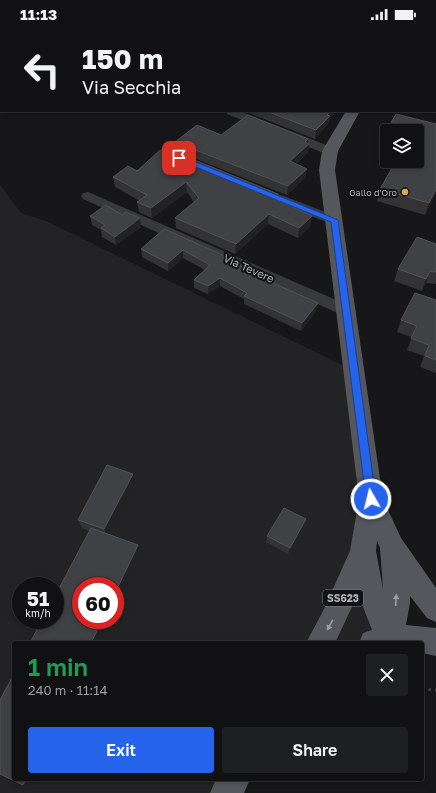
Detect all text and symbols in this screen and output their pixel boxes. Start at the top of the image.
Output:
text: 11:13 [20,5,57,23]
text: 150 m [82,42,163,75]
icon: left [16,44,68,96]
text: Via Secchia [82,76,181,98]
map controls [380,124,424,168]
button: layers [380,124,424,168]
pin [162,141,196,175]
icon: arrive [168,147,190,169]
place label: Gallo d'Oro [349,187,397,198]
marker: Gallo d'Oro [400,187,410,197]
street label: Via Tevere [222,251,276,285]
position arrow [350,478,392,520]
speed limit sign: 60 [72,577,124,629]
text: 51 [27,586,49,610]
road number: SS623 [323,590,363,606]
one-way arrow [393,594,400,607]
text: km/h [25,607,51,619]
one-way arrow [327,619,334,631]
text: 1 min [28,652,88,681]
button: close [366,654,408,696]
text: 240 m · 11:14 [28,682,107,698]
button: Exit [28,727,214,773]
button: Share [222,727,408,773]

